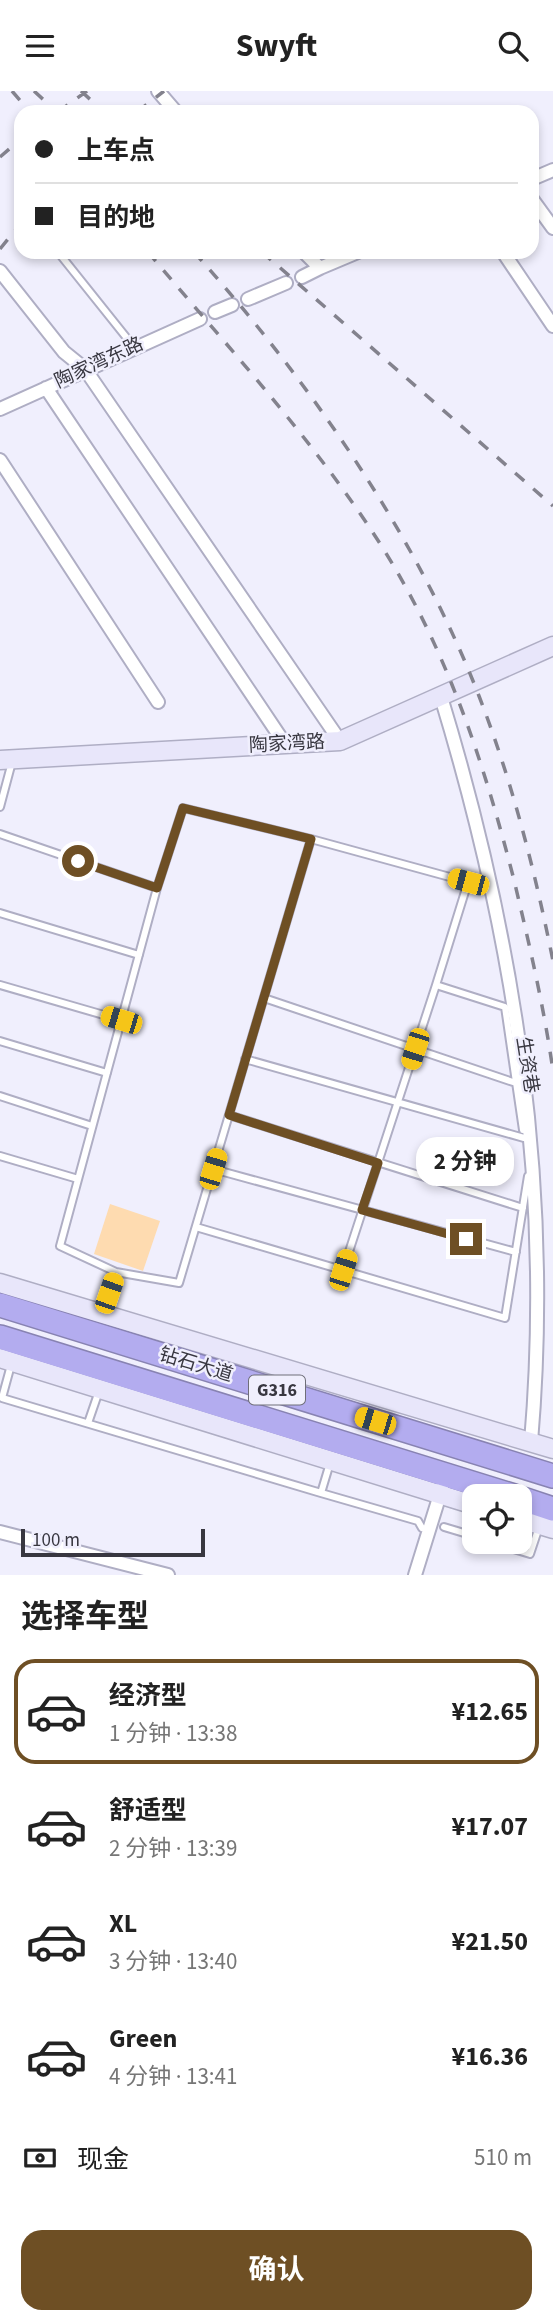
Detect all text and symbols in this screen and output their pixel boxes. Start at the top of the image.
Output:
text: Swyft [236,23,317,69]
icon: menu [21,27,59,65]
icon: search [494,27,532,65]
text: 上车点 [77,132,155,169]
text: 目的地 [77,199,155,236]
street label: 陶家湾东路 [50,331,148,395]
street label: 陶家湾路 [248,729,326,759]
route start [62,845,94,877]
car [445,866,492,898]
car [98,1004,145,1036]
car [399,1026,432,1072]
street label: 生资巷 [509,1035,545,1095]
callout: 2 分钟 [417,1137,515,1187]
text: 2 分钟 [434,1145,496,1178]
car [197,1146,230,1192]
route end [450,1223,482,1255]
car [327,1247,360,1293]
car [93,1270,126,1316]
street label: 钻石大道 [156,1341,236,1389]
road number: G316 [249,1375,305,1405]
car [352,1405,399,1437]
map controls [462,1484,532,1554]
button: locate [462,1484,532,1554]
scale bar [21,1526,205,1558]
text: 100 m [32,1527,80,1554]
text: 选择车型 [21,1594,149,1640]
text: 经济型 [109,1677,187,1714]
icon: car [25,1680,88,1743]
text: ¥12.65 [452,1693,528,1730]
text: 1 分钟 · 13:38 [109,1717,237,1750]
text: 舒适型 [109,1792,187,1829]
icon: car [25,1795,88,1858]
text: ¥17.07 [452,1808,528,1845]
text: 2 分钟 · 13:39 [109,1832,237,1865]
text: XL [109,1905,137,1942]
icon: car [25,1910,88,1973]
text: ¥21.50 [452,1923,528,1960]
text: 3 分钟 · 13:40 [109,1945,237,1978]
text: Green [109,2020,177,2057]
icon: car [25,2025,88,2088]
text: ¥16.36 [452,2038,528,2075]
text: 4 分钟 · 13:41 [109,2060,237,2093]
icon: cash [21,2139,59,2177]
text: 现金 [77,2141,129,2178]
text: 510 m [474,2141,532,2174]
button: 确认 [21,2230,532,2310]

